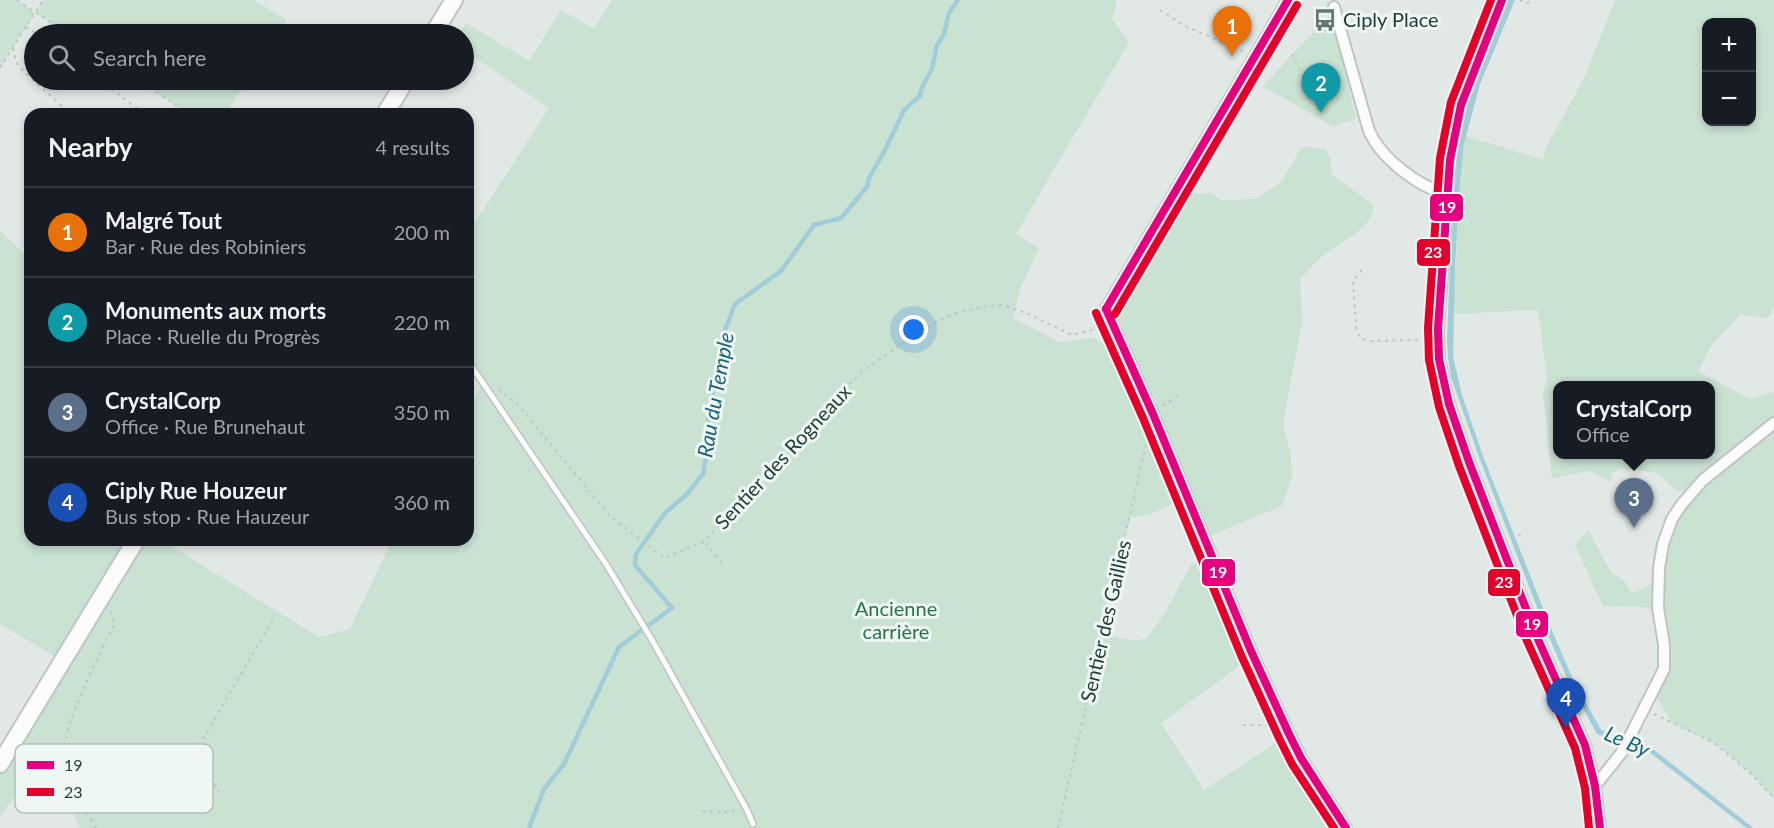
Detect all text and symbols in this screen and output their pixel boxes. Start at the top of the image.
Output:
pin: 1 [1212,7,1252,56]
bus stop icon: Ciply Place [1312,7,1338,33]
place label: Ciply Place [1343,7,1439,31]
map controls [1702,18,1756,126]
button: + [1702,18,1756,72]
search box [24,24,474,90]
icon: search [45,41,78,74]
text: Search here [93,44,206,71]
pin: 2 [1302,63,1340,113]
button: − [1702,72,1756,126]
text: Nearby [48,131,133,163]
text: 4 results [375,135,450,159]
line badge: 19 [1429,193,1464,222]
text: 19 [1438,197,1456,216]
text: Malgré Tout [105,207,222,234]
text: 1 [62,220,73,244]
text: 200 m [394,220,450,244]
text: Bar · Rue des Robiniers [105,234,306,258]
line badge: 23 [1416,238,1451,267]
text: 23 [1424,242,1442,261]
text: Monuments aux morts [105,297,326,324]
text: 2 [62,310,73,334]
text: 220 m [394,310,450,334]
your location [899,315,928,344]
text: Place · Ruelle du Progrès [105,324,320,348]
water label: Rau du Temple [691,330,738,459]
street label: Sentier des Rogneaux [709,379,856,534]
popup [1553,381,1715,459]
text: CrystalCorp [105,387,221,414]
text: CrystalCorp [1576,395,1692,422]
text: 3 [62,400,73,424]
text: 350 m [394,400,450,424]
text: Office · Rue Brunehaut [105,414,305,438]
text: Office [1576,422,1630,446]
text: Ciply Rue Houzeur [105,477,287,504]
pin: 3 [1614,478,1654,528]
text: 4 [62,490,73,514]
text: 360 m [394,490,450,514]
text: Bus stop · Rue Hauzeur [105,504,309,528]
street label: Sentier des Gaillies [1075,537,1135,704]
line badge: 19 [1201,558,1236,587]
text: 19 [1209,562,1227,581]
line badge: 23 [1487,568,1521,597]
text: 23 [1495,572,1513,591]
park label: Ancienne carrière [855,596,937,643]
line badge: 19 [1515,610,1549,638]
text: 19 [1523,614,1541,633]
pin: 4 [1546,678,1586,728]
water label: Le By [1601,720,1655,762]
legend [15,744,213,813]
text: 19 [64,755,83,774]
text: 23 [64,782,83,801]

